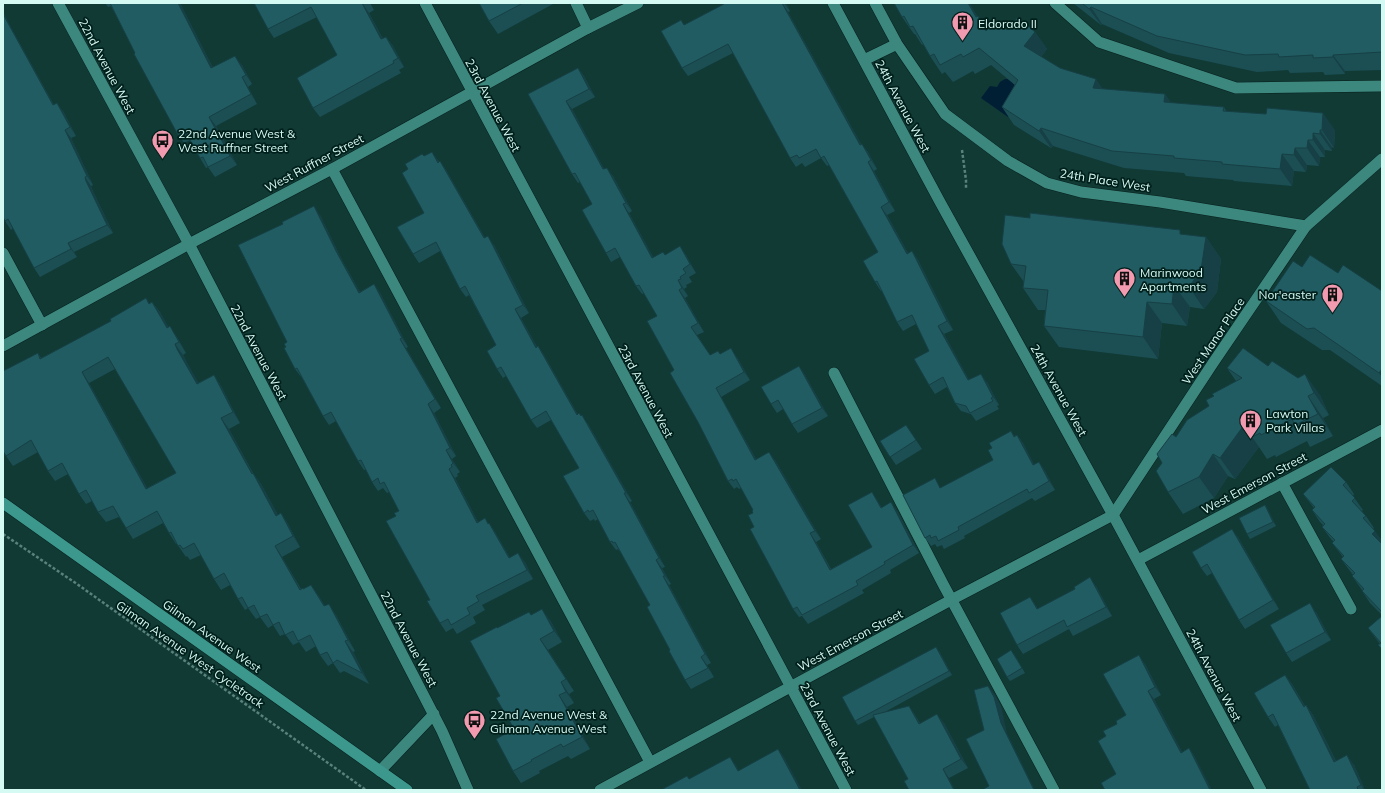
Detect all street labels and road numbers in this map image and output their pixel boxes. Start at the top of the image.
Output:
street label: 22nd Avenue West [76,16,138,116]
street label: 23rd Avenue West [462,56,524,154]
street label: 24th Avenue West [872,57,934,155]
street label: West Ruffner Street [262,131,366,195]
street label: 24th Place West [1059,165,1151,195]
street label: West Manor Place [1178,295,1248,387]
street label: 22nd Avenue West [228,302,290,402]
street label: 24th Avenue West [1027,341,1091,439]
street label: 23rd Avenue West [615,342,677,440]
street label: West Emerson Street [1199,449,1309,517]
street label: 22nd Avenue West [378,589,440,689]
street label: Gilman Avenue West [160,596,264,676]
street label: Gilman Avenue West Cycletrack [113,597,267,711]
street label: West Emerson Street [795,606,905,674]
street label: 24th Avenue West [1183,626,1245,724]
street label: 23rd Avenue West [797,680,859,778]

